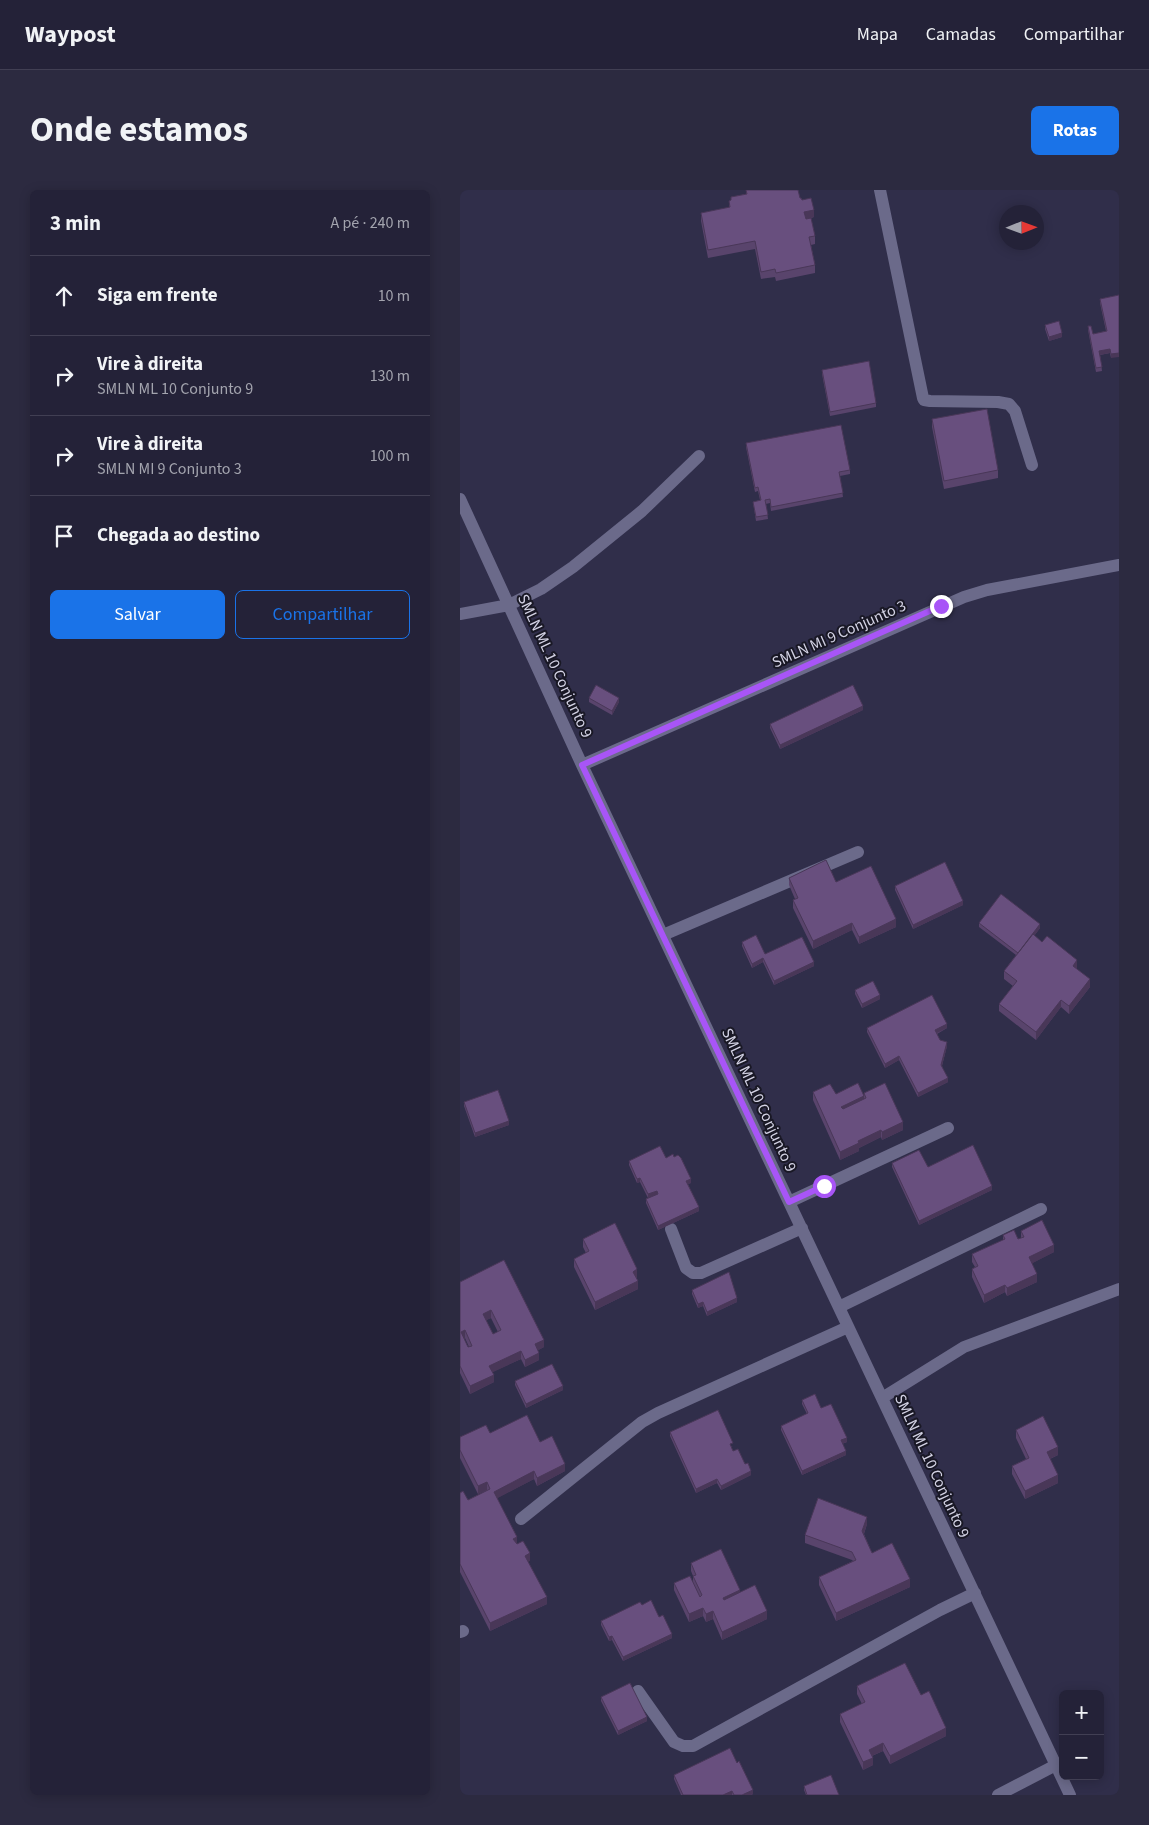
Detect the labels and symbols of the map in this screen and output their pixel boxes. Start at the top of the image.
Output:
north arrow [999,205,1044,250]
street label: SMLN ML 10 Conjunto 9 [512,591,598,741]
street label: SMLN MI 9 Conjunto 3 [768,595,910,673]
route end [930,595,953,618]
street label: SMLN ML 10 Conjunto 9 [716,1025,802,1175]
route start [813,1175,836,1198]
street label: SMLN ML 10 Conjunto 9 [889,1391,975,1541]

